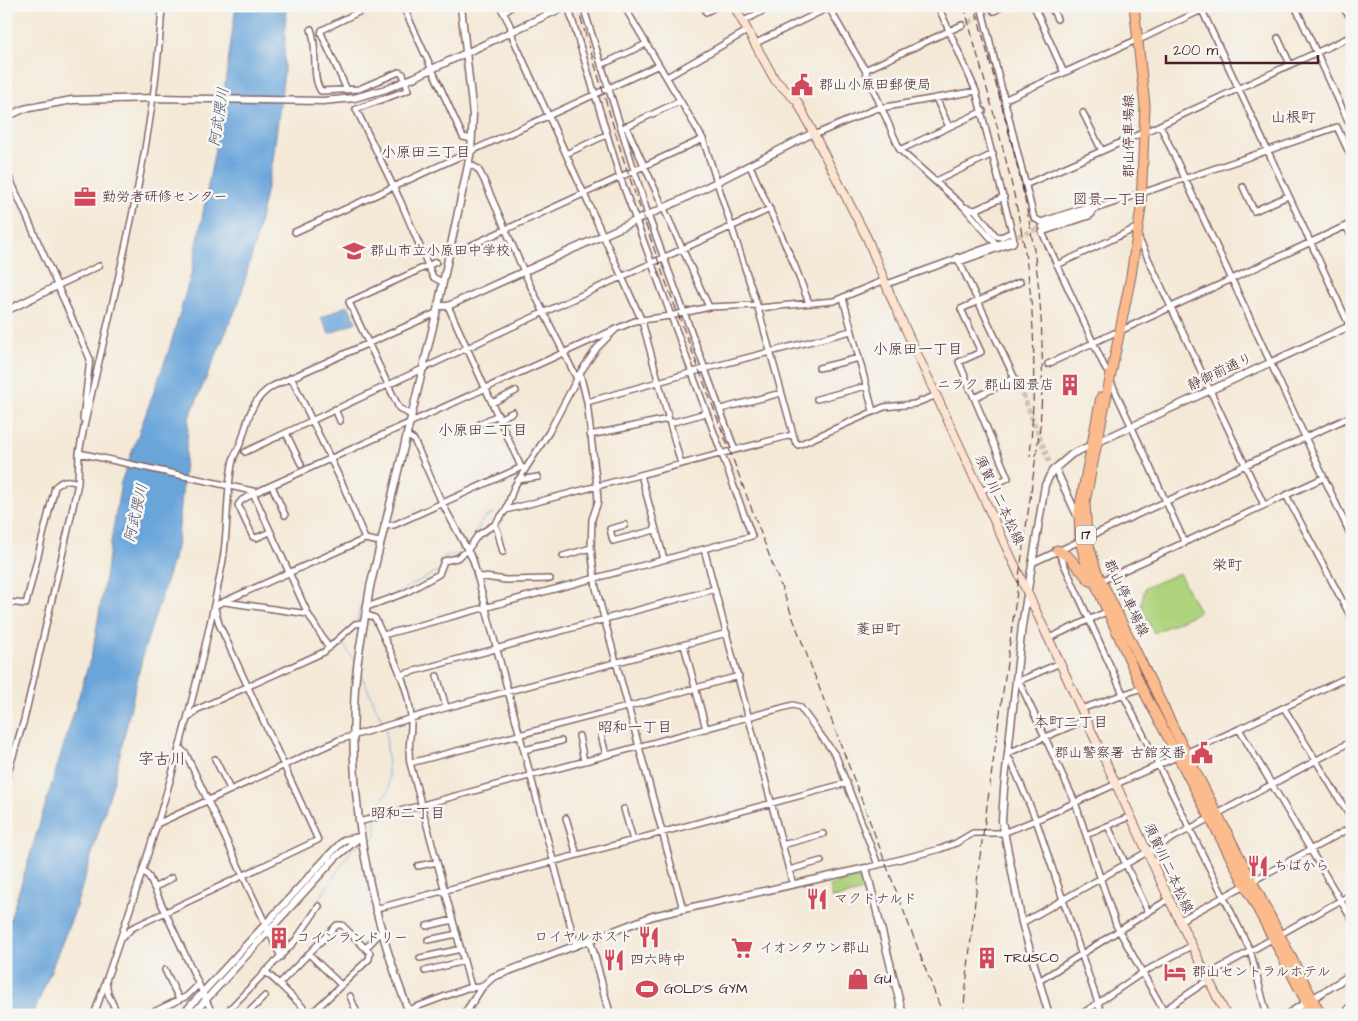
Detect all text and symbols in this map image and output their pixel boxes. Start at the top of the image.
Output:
scale bar [1166,32,1318,64]
text: 200 m [1173,40,1219,61]
public building icon: 郡山小原田郵便局 [789,72,815,98]
place label: 郡山小原田郵便局 [819,75,931,95]
water label: 阿武隈川 [204,86,234,148]
street label: 郡山停車場線 [1119,94,1139,178]
district label: 山根町 [1270,107,1316,128]
district label: 小原田三丁目 [381,142,471,163]
office icon: 勤労者研修センター [72,184,98,210]
place label: 勤労者研修センター [102,187,227,207]
district label: 図景一丁目 [1072,189,1148,210]
school or university icon: 郡山市立小原田中学校 [341,238,367,264]
place label: 郡山市立小原田中学校 [370,241,510,261]
district label: 小原田一丁目 [873,339,963,360]
street label: 静御前通り [1184,348,1256,396]
building icon: ニラク 郡山図景店 [1057,372,1083,398]
place label: ニラク 郡山図景店 [937,375,1054,395]
district label: 小原田二丁目 [438,420,528,441]
street label: 須賀川二本松線 [969,451,1029,549]
water label: 阿武隈川 [119,481,153,545]
road number: 17 [1076,526,1096,544]
district label: 栄町 [1212,555,1243,576]
street label: 郡山停車場線 [1099,556,1153,640]
district label: 菱田町 [855,619,901,640]
district label: 本町二丁目 [1033,712,1109,733]
district label: 昭和一丁目 [597,717,673,738]
public building icon: 郡山警察署 古舘交番 [1189,740,1215,766]
place label: 郡山警察署 古舘交番 [1054,743,1186,763]
district label: 字古川 [138,748,186,770]
district label: 昭和二丁目 [370,803,446,824]
street label: 須賀川二本松線 [1138,819,1198,917]
restaurant icon: ちばから [1245,853,1271,879]
place label: ちばから [1274,856,1330,876]
restaurant icon: マクドナルド [804,886,830,912]
place label: マクドナルド [834,889,917,909]
restaurant icon: ロイヤルホスト [636,924,662,950]
building icon: コインランドリー [266,925,292,951]
place label: ロイヤルホスト [534,927,633,947]
place label: コインランドリー [296,928,408,948]
supermarket icon: イオンタウン郡山 [729,935,755,961]
place label: イオンタウン郡山 [759,938,870,958]
building icon: TRUSCO [974,945,1000,971]
restaurant icon: 四六時中 [601,947,627,973]
place label: TRUSCO [1004,948,1059,968]
place label: 四六時中 [630,950,686,970]
hotel icon: 郡山セントラルホテル [1162,959,1188,985]
place label: 郡山セントラルホテル [1192,962,1331,982]
shop icon: GU [845,966,871,992]
place label: GU [874,969,892,989]
sports icon: GOLD'S GYM [634,976,660,1002]
place label: GOLD'S GYM [664,979,748,999]

